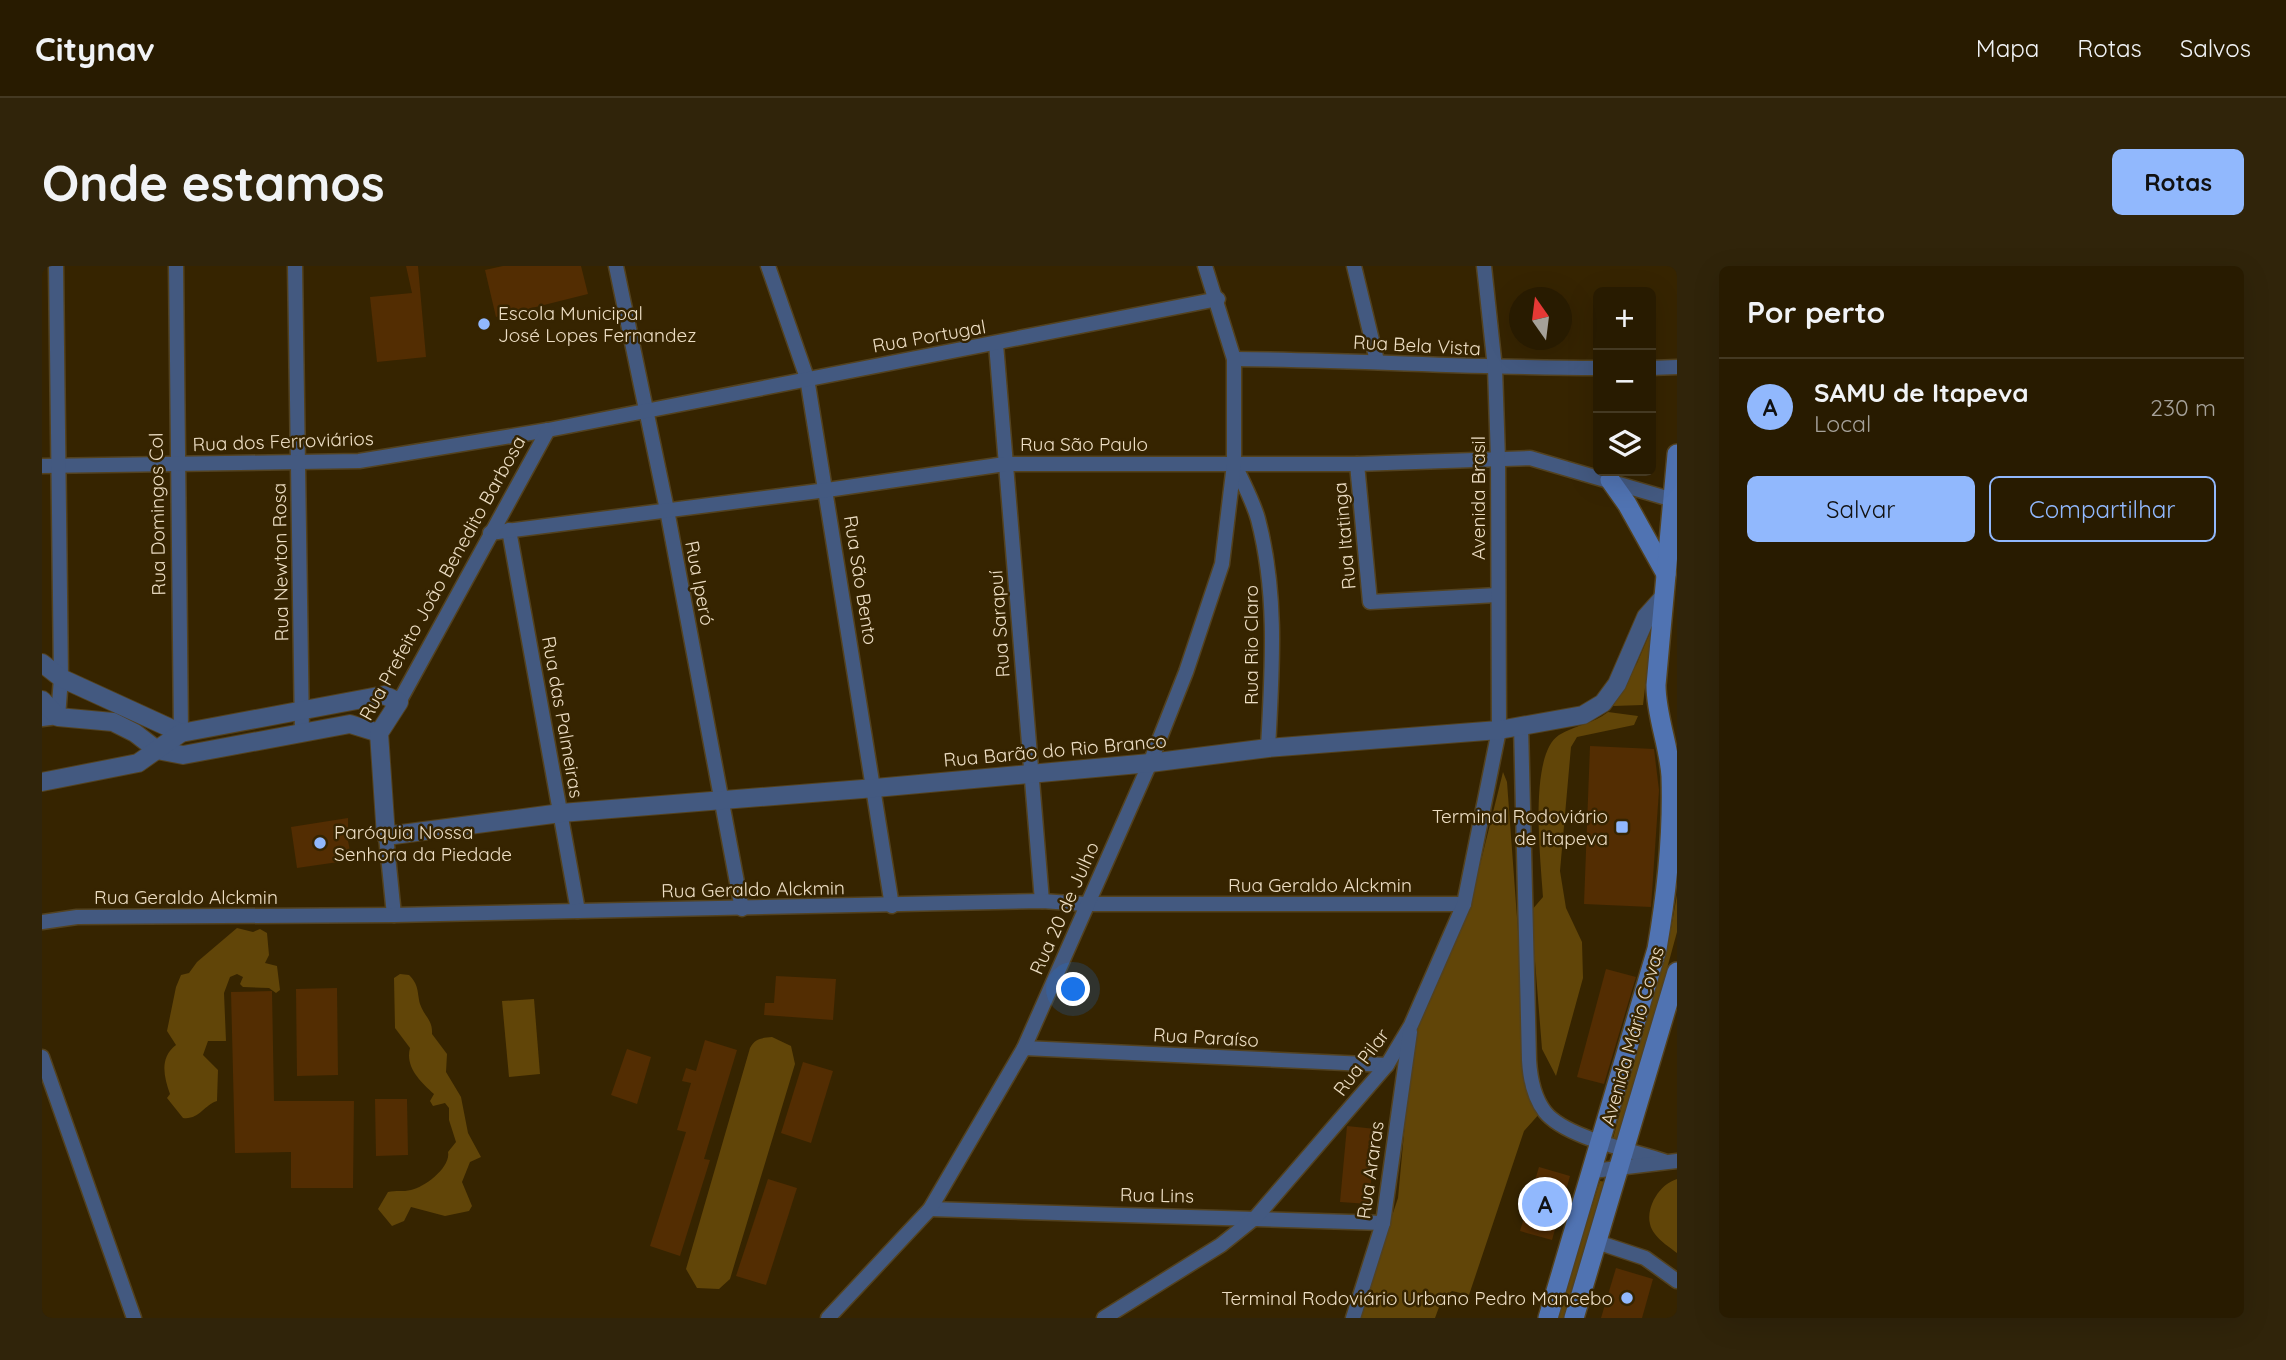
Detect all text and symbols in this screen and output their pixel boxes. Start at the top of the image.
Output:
text: Citynav [35,28,155,69]
text: Mapa [1976,33,2039,63]
text: Rotas [2077,33,2142,63]
text: Salvos [2180,33,2251,63]
button: Rotas [2112,149,2244,215]
text: Onde estamos [42,152,385,213]
north arrow [1509,287,1572,350]
map controls [1593,287,1656,476]
button: + [1593,287,1656,350]
text: Por perto [1747,293,1885,331]
place label: Escola Municipal José Lopes Fernandez [498,301,696,347]
street label: Rua Portugal [870,314,988,358]
marker: Escola Municipal José Lopes Fernandez [476,316,492,332]
street label: Rua Bela Vista [1353,330,1481,360]
button: − [1593,350,1656,413]
text: SAMU de Itapeva [1814,376,2029,409]
text: A [1763,393,1777,422]
text: 230 m [2150,393,2216,422]
text: Local [1814,409,1871,438]
button: layers [1593,413,1656,476]
street label: Rua dos Ferroviários [192,426,374,456]
street label: Rua Domingos Col [144,432,170,596]
street label: Rua Prefeito João Benedito Barbosa [354,432,530,724]
street label: Rua São Paulo [1020,432,1148,456]
street label: Avenida Brasil [1466,436,1490,560]
button: Salvar [1747,476,1975,542]
button: Compartilhar [1989,476,2216,542]
street label: Rua Itatinga [1327,481,1361,591]
street label: Rua Newton Rosa [267,483,293,641]
street label: Rua São Bento [839,514,883,646]
street label: Rua Iperó [680,539,720,627]
street label: Rua Sarapuí [983,569,1015,678]
street label: Rua Rio Claro [1239,585,1263,705]
street label: Rua das Palmeiras [537,634,589,800]
street label: Rua Barão do Rio Branco [942,728,1168,772]
place label: Terminal Rodoviário de Itapeva [1432,804,1608,850]
marker: Terminal Rodoviário de Itapeva [1614,819,1630,835]
place label: Paróquia Nossa Senhora da Piedade [334,820,512,866]
marker: Paróquia Nossa Senhora da Piedade [312,835,328,851]
street label: Rua 20 de Julho [1024,838,1104,978]
street label: Rua Geraldo Alckmin [1228,873,1412,897]
street label: Rua Geraldo Alckmin [661,875,845,903]
street label: Rua Geraldo Alckmin [94,885,278,909]
street label: Avenida Mário Covas [1595,944,1669,1128]
your location [1056,972,1090,1006]
street label: Rua Paraíso [1153,1022,1259,1052]
street label: Rua Pilar [1328,1023,1395,1101]
street label: Rua Araras [1351,1119,1389,1220]
pin: A [1522,1178,1568,1230]
street label: Rua Lins [1120,1182,1194,1208]
place label: Terminal Rodoviário Urbano Pedro Mancebo [1221,1286,1613,1310]
marker: Terminal Rodoviário Urbano Pedro Mancebo [1619,1290,1635,1306]

